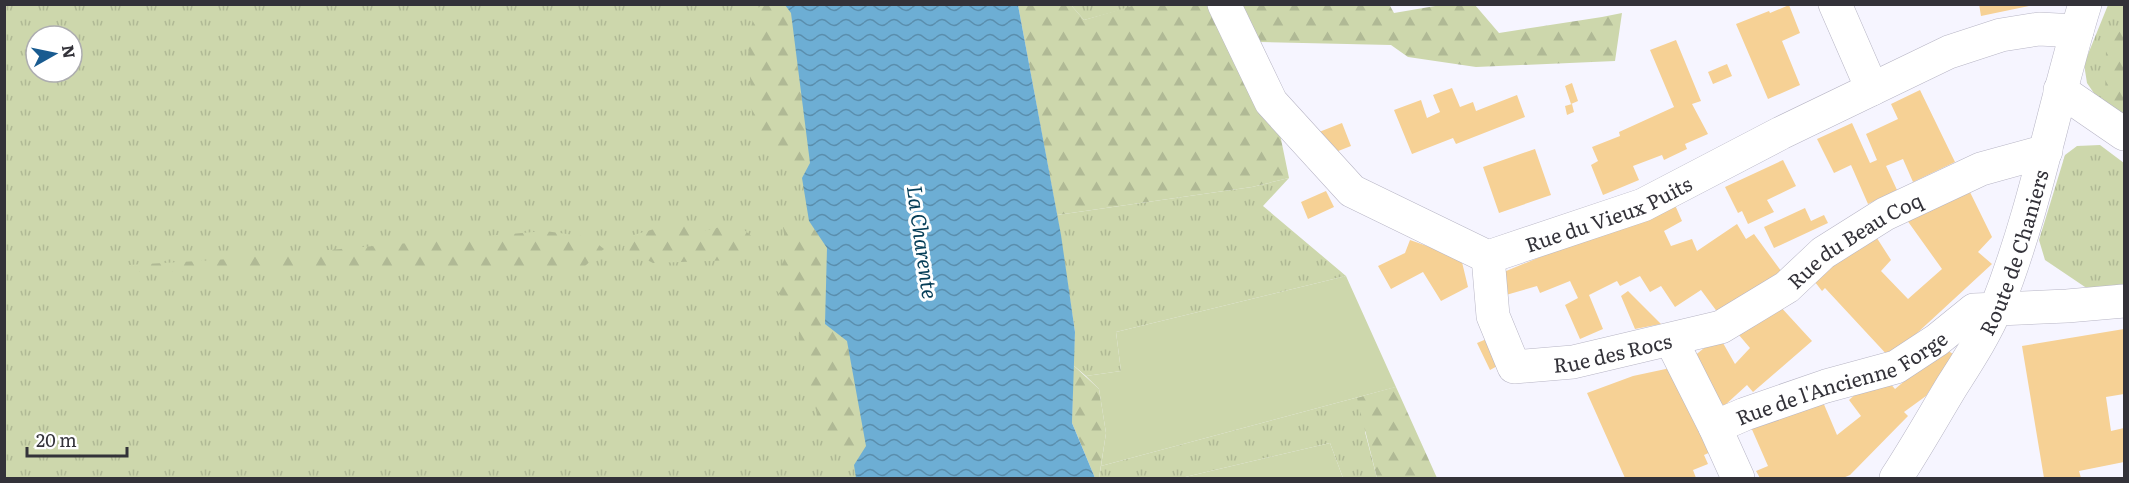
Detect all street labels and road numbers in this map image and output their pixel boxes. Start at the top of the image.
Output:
street label: Route de Chaniers [1971,166,2055,340]
street label: Rue du Vieux Puits [1521,167,1696,259]
street label: Rue du Beau Coq [1780,184,1927,295]
street label: Rue de l'Ancienne Forge [1730,323,1953,431]
street label: Rue des Rocs [1552,324,1674,379]

